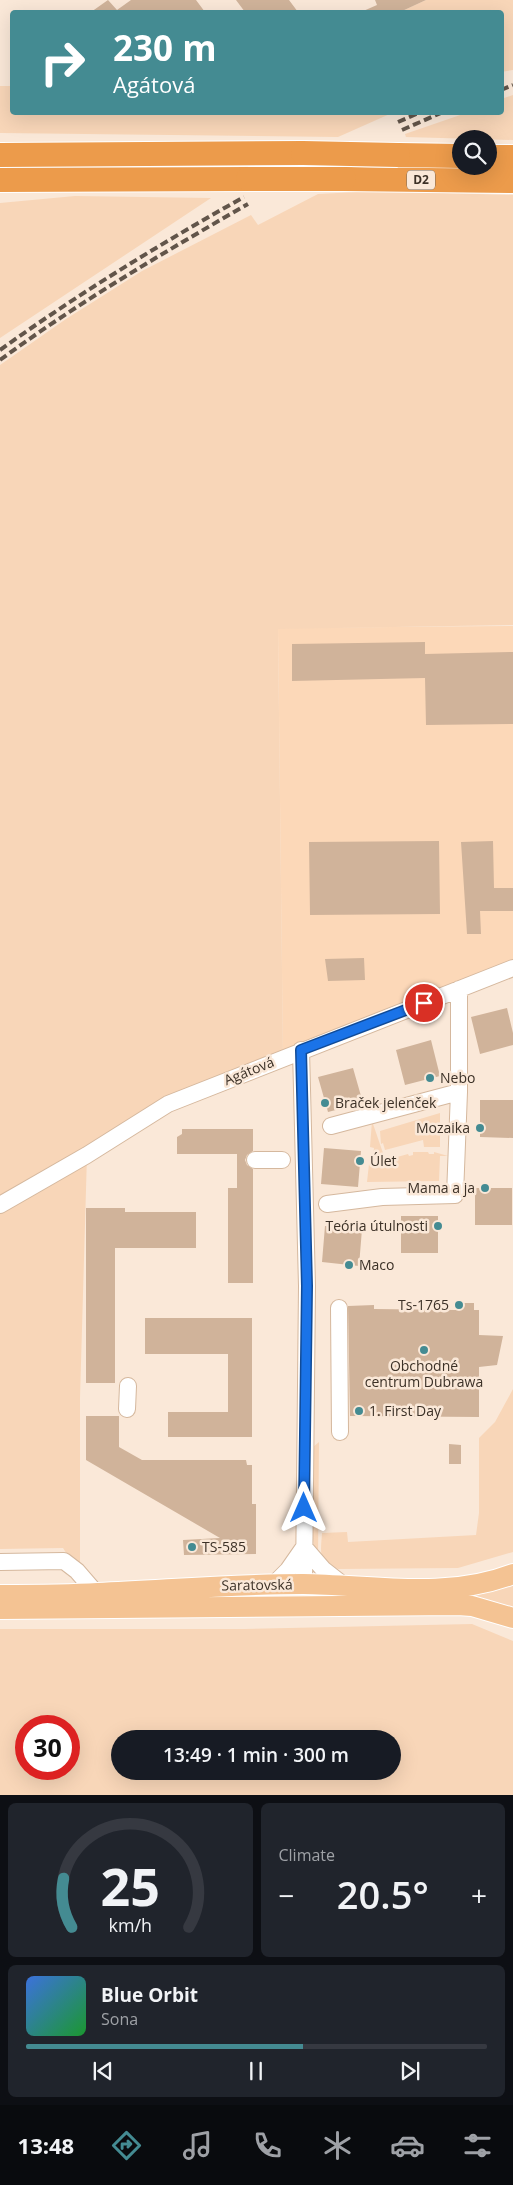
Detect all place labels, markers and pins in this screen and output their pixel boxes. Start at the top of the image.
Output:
pin [403,982,445,1024]
place label: Nebo [440,1068,475,1087]
marker: Nebo [424,1072,436,1084]
place label: Braček jelenček [335,1093,437,1112]
marker: Braček jelenček [319,1097,331,1109]
place label: Mozaika [416,1118,470,1137]
marker: Mozaika [474,1122,486,1134]
place label: Úlet [370,1151,397,1170]
marker: Úlet [354,1155,366,1167]
place label: Mama a ja [408,1178,475,1197]
marker: Mama a ja [479,1182,491,1194]
place label: Teória útulnosti [325,1216,428,1235]
marker: Teória útulnosti [432,1220,444,1232]
place label: Maco [359,1255,395,1274]
marker: Maco [343,1259,355,1271]
place label: Ts-1765 [398,1295,449,1314]
marker: Ts-1765 [453,1299,465,1311]
marker: Obchodné centrum Dubrawa [418,1344,430,1356]
place label: Obchodné centrum Dubrawa [365,1356,483,1391]
place label: 1. First Day [369,1401,442,1420]
marker: 1. First Day [353,1405,365,1417]
place label: TS-585 [202,1537,246,1556]
marker: TS-585 [186,1541,198,1553]

